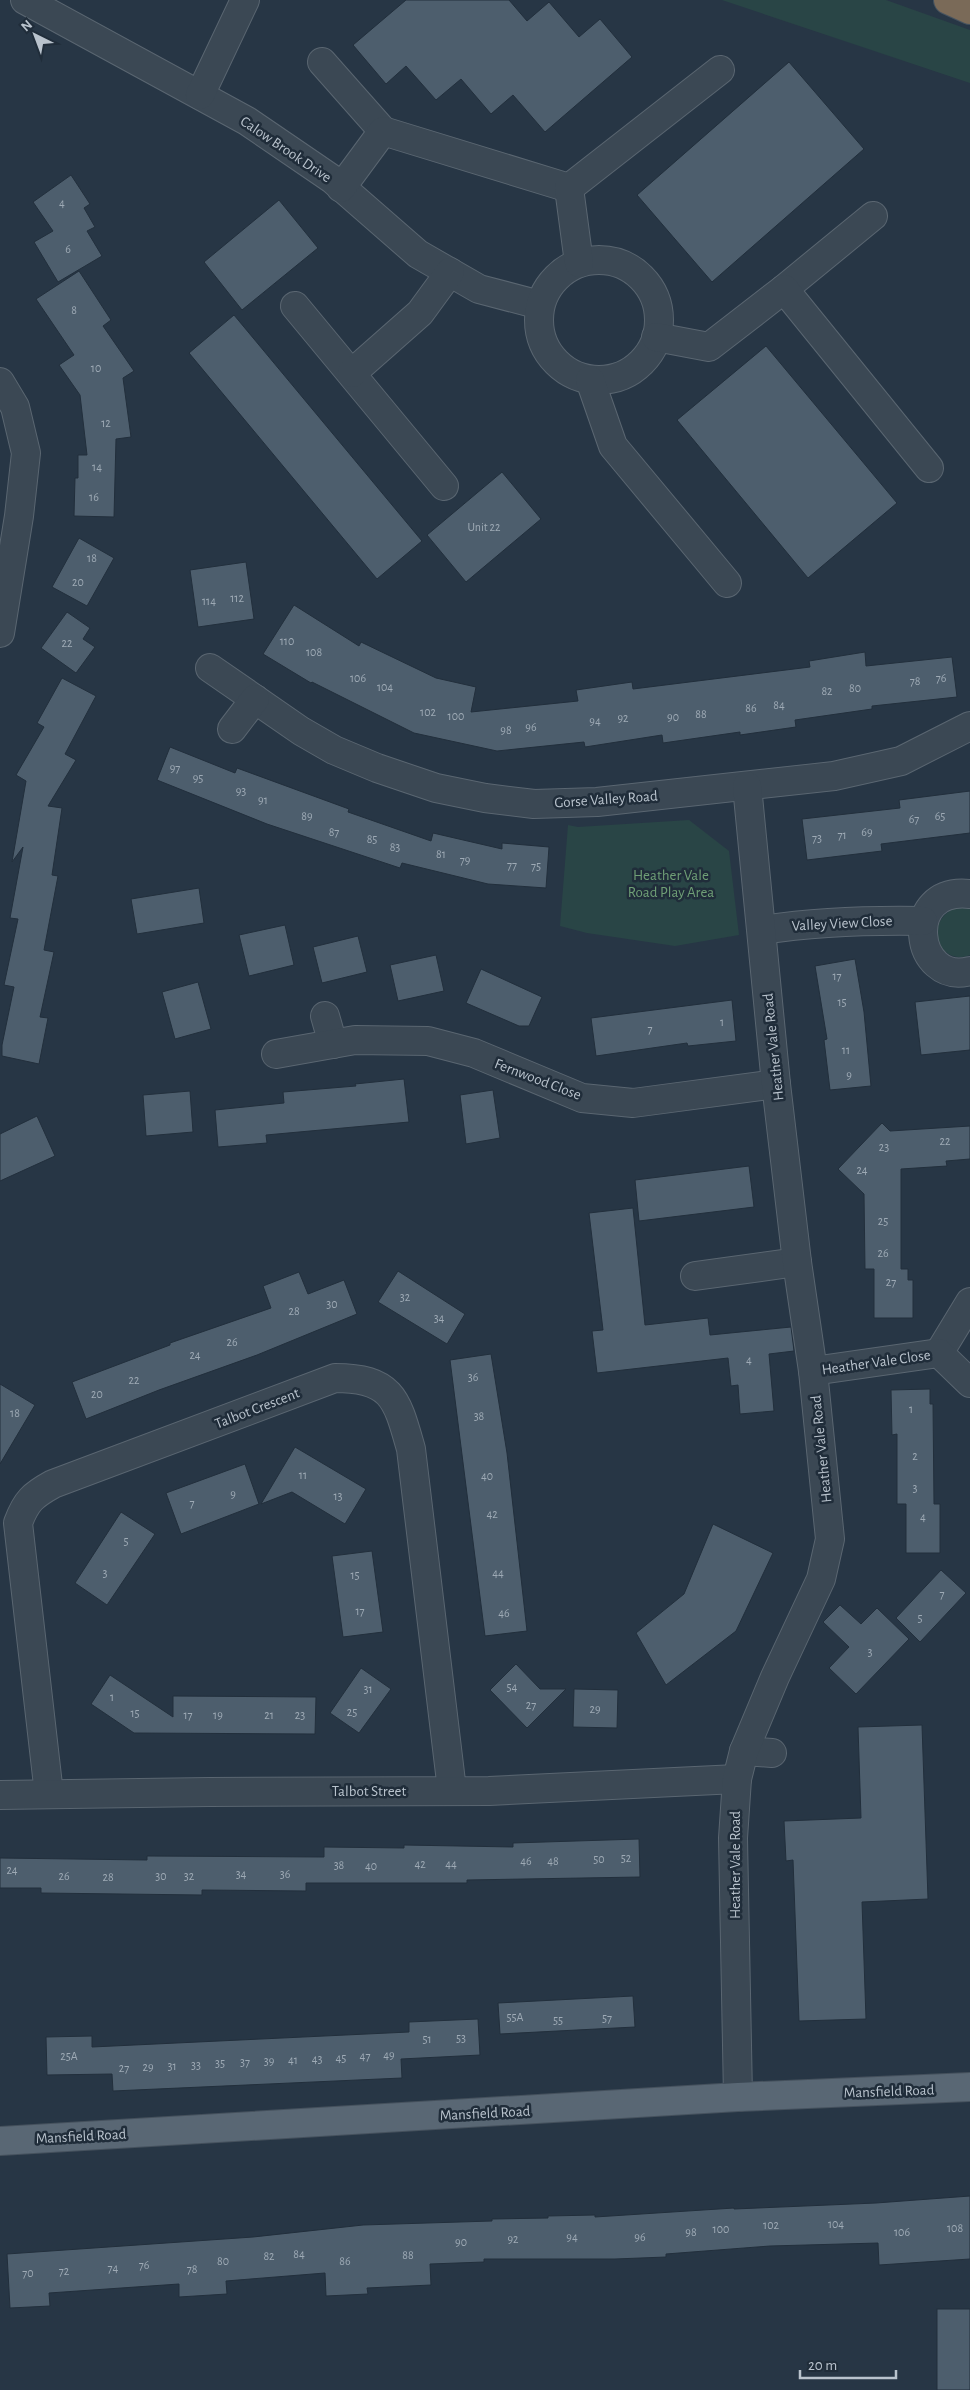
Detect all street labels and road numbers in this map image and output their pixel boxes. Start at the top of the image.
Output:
street label: Calow Brook Drive [238,114,334,185]
street label: Gorse Valley Road [554,788,658,811]
street label: Valley View Close [791,913,893,934]
street label: Heather Vale Road [760,992,787,1102]
street label: Fernwood Close [492,1056,583,1103]
street label: Heather Vale Close [821,1347,931,1378]
street label: Talbot Crescent [213,1385,302,1431]
street label: Heather Vale Road [808,1394,835,1504]
street label: Talbot Street [332,1784,407,1799]
street label: Heather Vale Road [728,1811,743,1919]
street label: Mansfield Road [843,2082,935,2101]
street label: Mansfield Road [439,2104,531,2123]
street label: Mansfield Road [35,2127,127,2146]

